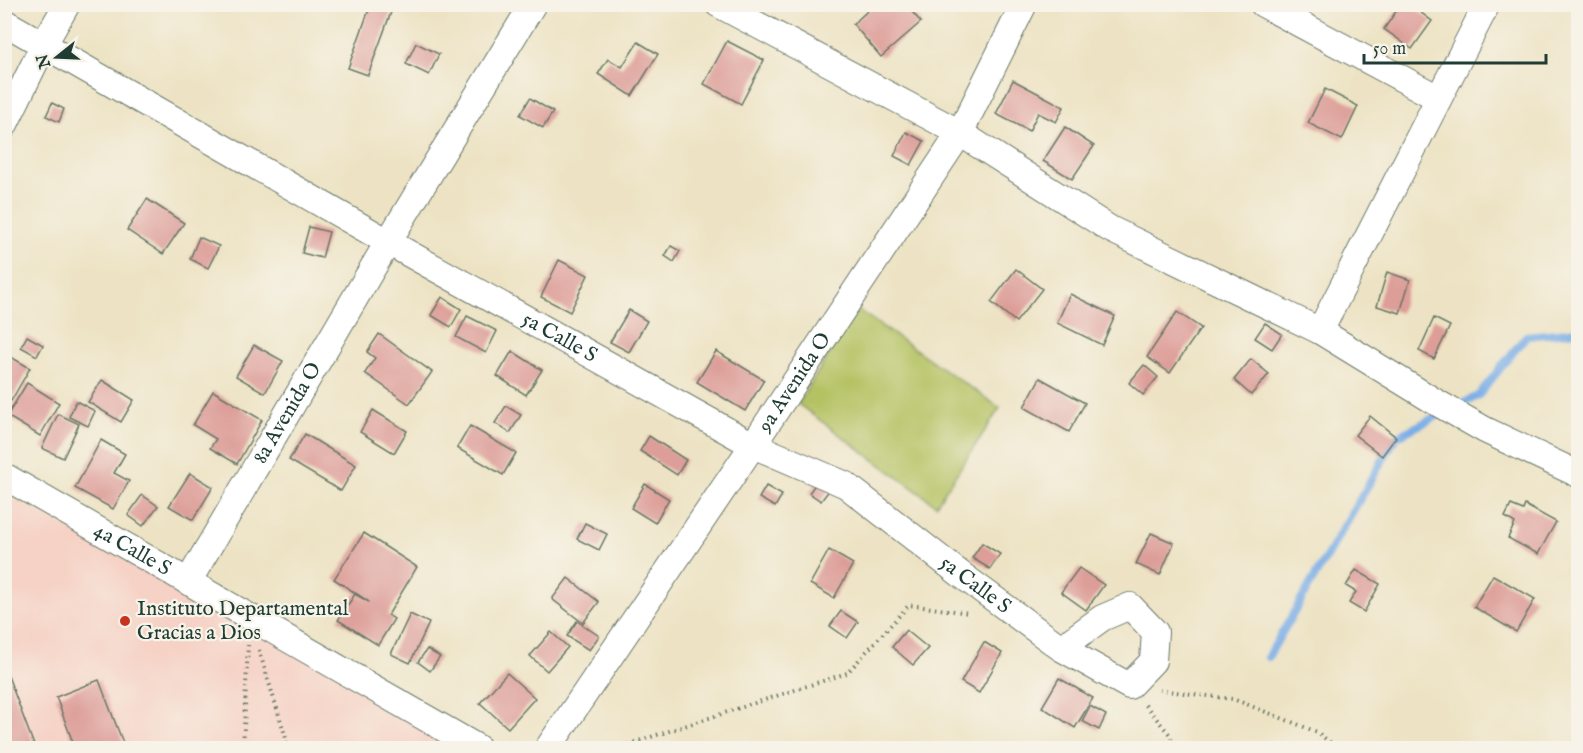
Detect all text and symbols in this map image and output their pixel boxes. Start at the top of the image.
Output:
north arrow [27,27,87,87]
scale bar [1364,27,1546,65]
text: 50 m [1373,38,1406,61]
text: N [33,51,57,72]
street label: 5a Calle S [517,306,602,369]
street label: 9a Avenida O [751,327,837,438]
street label: 8a Avenida O [247,357,328,469]
street label: 4a Calle S [89,517,176,582]
street label: 5a Calle S [934,550,1016,620]
place label: Instituto Departamental Gracias a Dios [137,596,349,647]
marker: Instituto Departamental Gracias a Dios [118,614,132,628]

